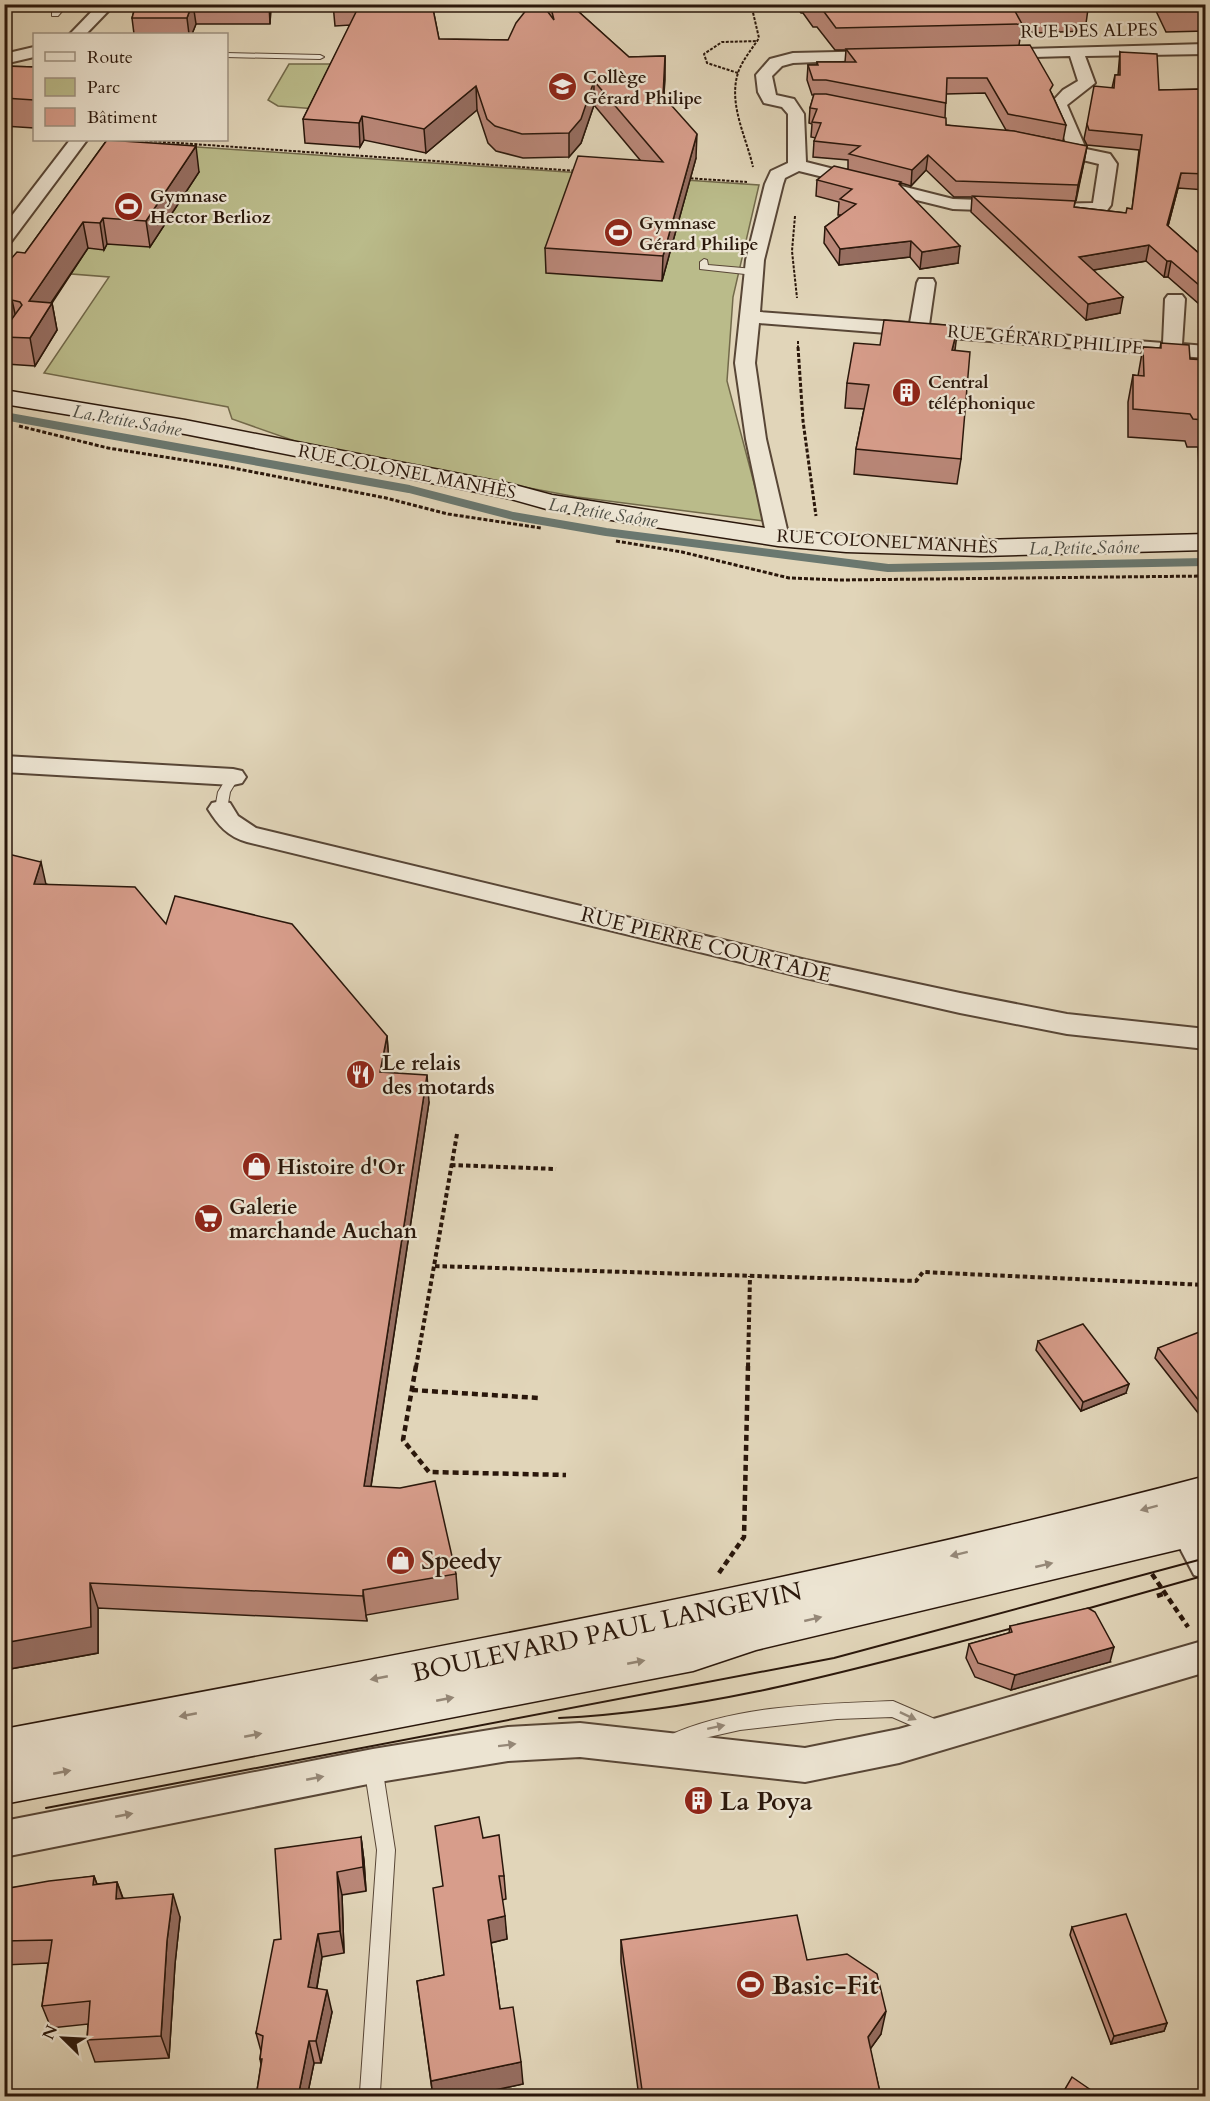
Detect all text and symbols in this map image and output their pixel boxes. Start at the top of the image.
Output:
street label: RUE DES ALPES [1020,17,1158,45]
legend [33,33,228,141]
text: Route [87,45,133,70]
place label: Collège Gérard Philipe [583,65,703,111]
school or university icon: Collège Gérard Philipe [546,71,578,103]
text: Parc [87,75,120,100]
text: Bâtiment [87,105,157,130]
place label: Gymnase Hector Berlioz [150,184,271,230]
sports icon: Gymnase Hector Berlioz [113,190,145,222]
place label: Gymnase Gérard Philipe [639,211,759,257]
sports icon: Gymnase Gérard Philipe [602,217,634,249]
street label: RUE GÉRARD PHILIPE [946,319,1144,361]
place label: Central téléphonique [928,370,1036,416]
building icon: Central téléphonique [891,376,923,408]
water label: La Petite Saône [71,399,184,443]
street label: RUE COLONEL MANHÈS [296,439,518,505]
water label: La Petite Saône [547,492,660,534]
street label: RUE COLONEL MANHÈS [776,524,998,560]
water label: La Petite Saône [1029,535,1140,561]
street label: RUE PIERRE COURTADE [578,900,834,990]
place label: Le relais des motards [382,1049,495,1102]
restaurant icon: Le relais des motards [345,1059,377,1091]
shop icon: Histoire d'Or [240,1151,272,1183]
place label: Histoire d'Or [277,1153,405,1182]
place label: Galerie marchande Auchan [229,1193,418,1246]
supermarket icon: Galerie marchande Auchan [192,1203,224,1235]
one-way arrow [1140,1504,1158,1513]
place label: Speedy [421,1543,502,1578]
shop icon: Speedy [384,1544,416,1576]
one-way arrow [950,1549,969,1559]
one-way arrow [1034,1560,1053,1570]
street label: BOULEVARD PAUL LANGEVIN [409,1574,805,1690]
one-way arrow [803,1613,822,1623]
one-way arrow [627,1657,646,1666]
one-way arrow [370,1674,389,1683]
one-way arrow [436,1694,455,1703]
one-way arrow [178,1711,197,1720]
one-way arrow [900,1711,917,1720]
one-way arrow [707,1722,726,1731]
one-way arrow [244,1730,263,1739]
one-way arrow [498,1740,517,1749]
one-way arrow [53,1767,72,1776]
one-way arrow [306,1773,325,1782]
place label: La Poya [720,1784,813,1819]
building icon: La Poya [683,1785,715,1817]
one-way arrow [114,1810,133,1819]
place label: Basic-Fit [772,1968,879,2003]
sports icon: Basic-Fit [735,1969,767,2001]
north arrow [33,2008,93,2068]
text: N [37,2021,63,2043]

